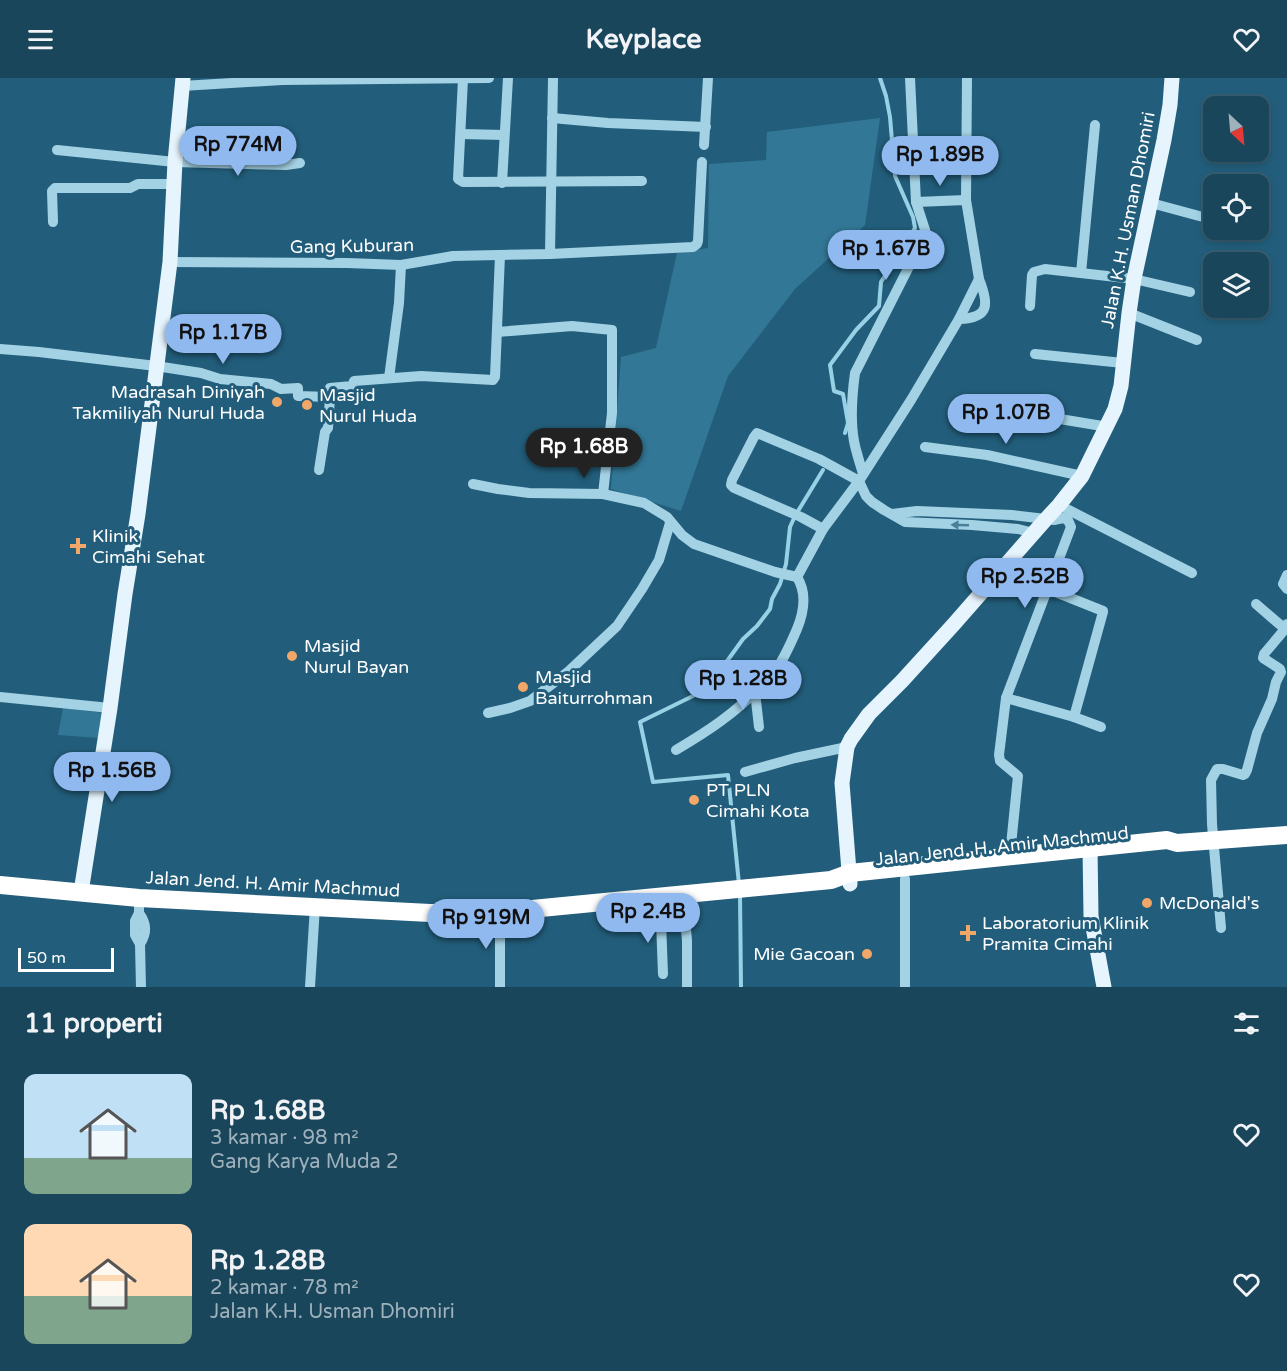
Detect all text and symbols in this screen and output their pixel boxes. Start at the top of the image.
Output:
icon: menu [24,23,57,56]
text: Keyplace [585,23,702,56]
icon: heart [1230,23,1263,56]
north arrow [1203,96,1269,162]
map controls [1203,96,1269,318]
street label: Jalan K.H. Usman Dhomiri [1096,110,1160,330]
pin: Rp 774M [183,126,293,177]
text: Rp 774M [193,133,283,157]
pin: Rp 1.89B [878,136,1002,187]
text: Rp 1.89B [896,143,984,167]
button: locate [1203,174,1269,240]
pin: Rp 1.67B [824,230,948,281]
street label: Gang Kuburan [290,234,414,258]
text: Rp 1.67B [842,237,930,261]
button: layers [1203,252,1269,318]
pin: Rp 1.17B [161,314,285,365]
text: Rp 1.17B [179,321,267,345]
place label: Madrasah Diniyah Takmiliyah Nurul Huda [72,381,265,424]
place label: Masjid Nurul Huda [319,384,417,427]
pin: Rp 1.07B [944,394,1068,445]
marker: Madrasah Diniyah Takmiliyah Nurul Huda [270,395,284,409]
marker: Masjid Nurul Huda [300,398,314,412]
text: Rp 1.07B [962,401,1050,425]
pin: Rp 1.68B [522,428,646,479]
text: Rp 1.68B [540,435,628,459]
one-way arrow [950,520,969,530]
place label: Klinik Cimahi Sehat [92,525,205,568]
marker: Klinik Cimahi Sehat [69,537,87,555]
pin: Rp 2.52B [963,558,1087,609]
text: Rp 2.52B [981,565,1069,589]
place label: Masjid Nurul Bayan [304,635,409,678]
marker: Masjid Nurul Bayan [285,649,299,663]
pin: Rp 1.28B [681,660,805,711]
place label: Masjid Baiturrohman [535,666,653,709]
text: Rp 1.28B [699,667,787,691]
marker: Masjid Baiturrohman [516,680,530,694]
pin: Rp 1.56B [50,752,174,803]
text: Rp 1.56B [68,759,156,783]
place label: PT PLN Cimahi Kota [706,779,810,822]
marker: PT PLN Cimahi Kota [687,793,701,807]
street label: Jalan Jend. H. Amir Machmud [874,822,1130,870]
street label: Jalan Jend. H. Amir Machmud [145,866,401,902]
place label: McDonald's [1159,892,1259,914]
pin: Rp 2.4B [593,893,703,944]
marker: McDonald's [1140,896,1154,910]
pin: Rp 919M [431,899,541,950]
text: Rp 2.4B [610,900,686,924]
text: Rp 919M [441,906,531,930]
place label: Laboratorium Klinik Pramita Cimahi [982,912,1149,955]
marker: Laboratorium Klinik Pramita Cimahi [959,924,977,942]
place label: Mie Gacoan [753,943,855,965]
scale bar [18,945,114,972]
marker: Mie Gacoan [860,947,874,961]
text: 50 m [27,948,66,968]
icon: filters [1230,1007,1263,1040]
text: 11 properti [24,1008,163,1039]
text: Rp 1.68B [210,1095,325,1126]
icon: home [72,1098,144,1170]
icon: heart [1230,1118,1263,1151]
text: 3 kamar · 98 m² [210,1126,359,1150]
text: Gang Karya Muda 2 [210,1150,399,1174]
text: Rp 1.28B [210,1245,325,1276]
icon: home [72,1248,144,1320]
icon: heart [1230,1268,1263,1301]
text: 2 kamar · 78 m² [210,1276,359,1300]
text: Jalan K.H. Usman Dhomiri [210,1300,455,1324]

